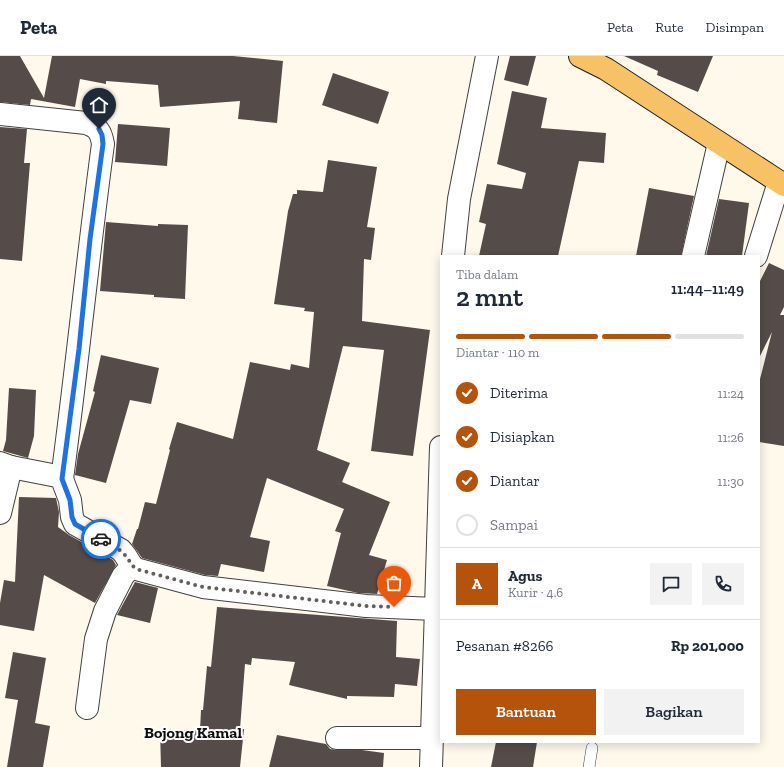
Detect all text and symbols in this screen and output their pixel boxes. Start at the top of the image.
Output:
text: Peta [20,16,57,39]
text: Peta [607,19,633,36]
text: Rute [655,19,684,36]
text: Disimpan [706,19,764,36]
pin [82,88,116,129]
icon: home [88,94,110,116]
text: Tiba dalam [456,267,518,282]
text: 11:44–11:49 [671,280,744,298]
text: 2 mnt [456,281,523,313]
text: Diantar · 110 m [456,345,539,360]
icon: check [456,382,478,404]
text: Diterima [490,384,548,402]
text: 11:24 [717,386,744,401]
icon: check [456,426,478,448]
text: Disiapkan [490,428,555,446]
text: 11:26 [717,430,744,445]
icon: check [456,470,478,492]
text: Diantar [490,472,540,490]
text: 11:30 [717,474,744,489]
text: Sampai [490,516,538,534]
courier [81,519,121,559]
icon: car [90,528,112,550]
button: chat [650,563,692,605]
button: phone [702,563,744,605]
pin [377,566,411,607]
text: Agus [508,567,542,585]
icon: bag [383,572,405,594]
text: A [472,575,482,593]
text: Kurir · 4.6 [508,585,563,600]
text: Pesanan #8266 [456,637,554,655]
text: Rp 201,000 [671,637,744,655]
button: Bantuan [456,689,596,735]
button: Bagikan [604,689,744,735]
district label: Bojong Kamal [144,723,242,742]

